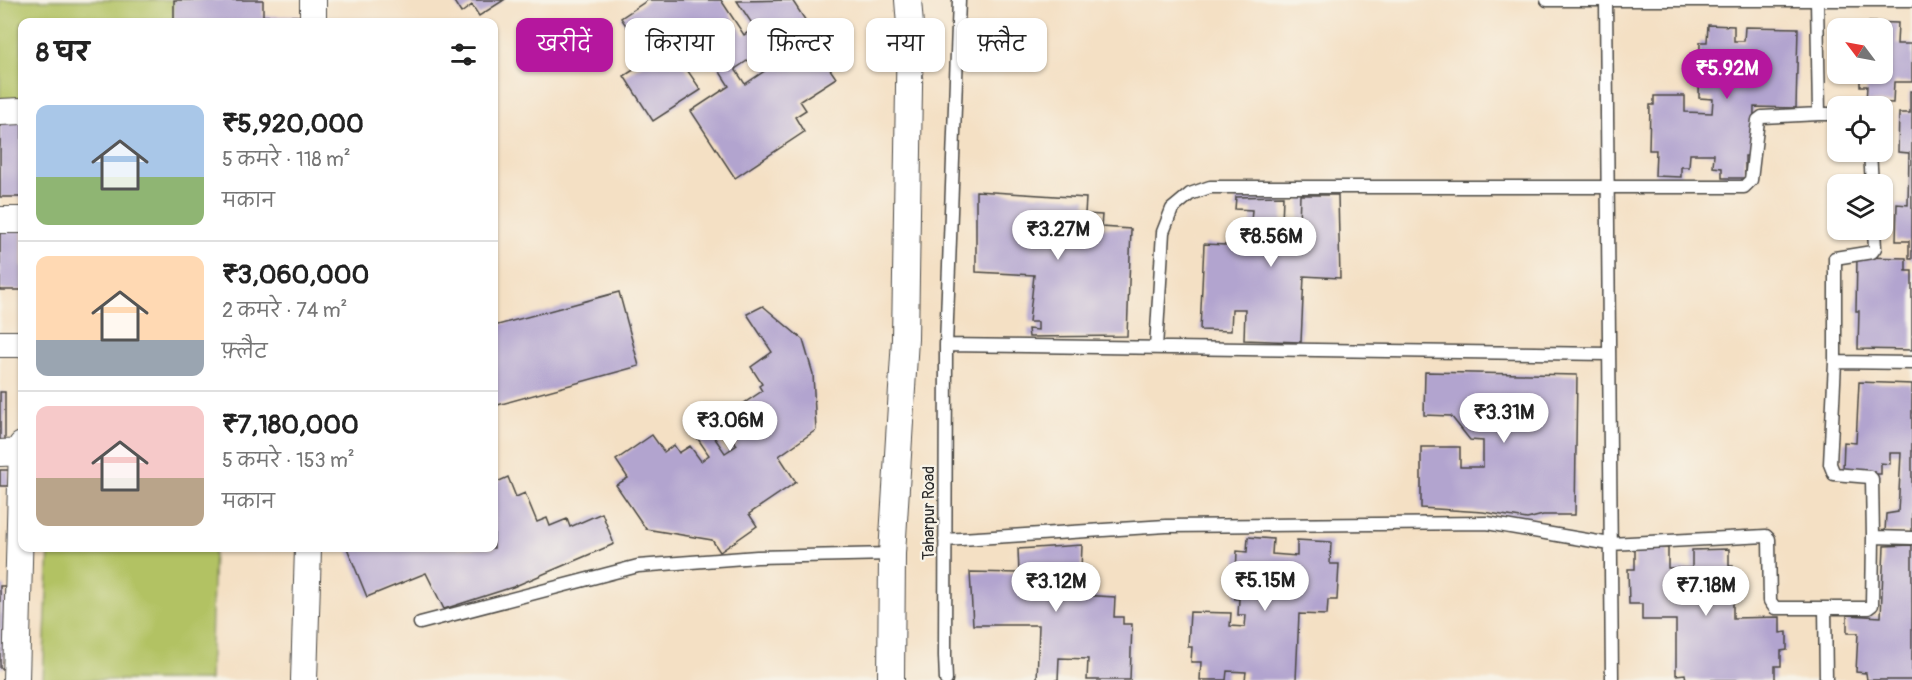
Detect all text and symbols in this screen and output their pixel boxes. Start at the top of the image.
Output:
chip: खरीदें [516,18,613,72]
chip: किराया [625,18,735,72]
chip: फ़िल्टर [747,18,854,72]
chip: नया [866,18,945,72]
chip: फ़्लैट [957,18,1047,72]
north arrow [1827,18,1893,84]
map controls [1827,18,1893,240]
text: 8 घर [36,37,89,69]
icon: filters [447,38,480,71]
pin: ₹5.92M [1678,49,1776,100]
text: ₹5.92M [1695,56,1759,81]
button: locate [1827,96,1893,162]
text: ₹5,920,000 [222,108,364,140]
icon: home [84,129,156,201]
text: 5 कमरे · 118 m² [222,147,351,172]
button: layers [1827,174,1893,240]
text: मकान [222,188,275,213]
pin: ₹3.27M [1009,210,1107,261]
text: ₹3.27M [1026,217,1090,242]
pin: ₹8.56M [1222,217,1320,268]
text: ₹8.56M [1239,224,1303,249]
text: ₹3,060,000 [222,259,369,291]
icon: home [84,280,156,352]
text: 2 कमरे · 74 m² [222,298,347,323]
text: फ़्लैट [222,339,268,364]
pin: ₹3.31M [1455,393,1553,444]
text: ₹3.31M [1474,400,1534,425]
pin: ₹3.06M [681,401,779,452]
text: ₹3.06M [696,408,764,433]
text: ₹7,180,000 [222,409,359,441]
icon: home [84,430,156,502]
text: 5 कमरे · 153 m² [222,448,355,473]
street label: Taharpur Road [919,466,939,560]
text: मकान [222,489,275,514]
pin: ₹5.15M [1216,561,1314,612]
pin: ₹3.12M [1007,562,1105,613]
pin: ₹7.18M [1657,566,1755,617]
text: ₹5.15M [1235,568,1295,593]
text: ₹3.12M [1026,569,1086,594]
text: ₹7.18M [1676,573,1736,598]

